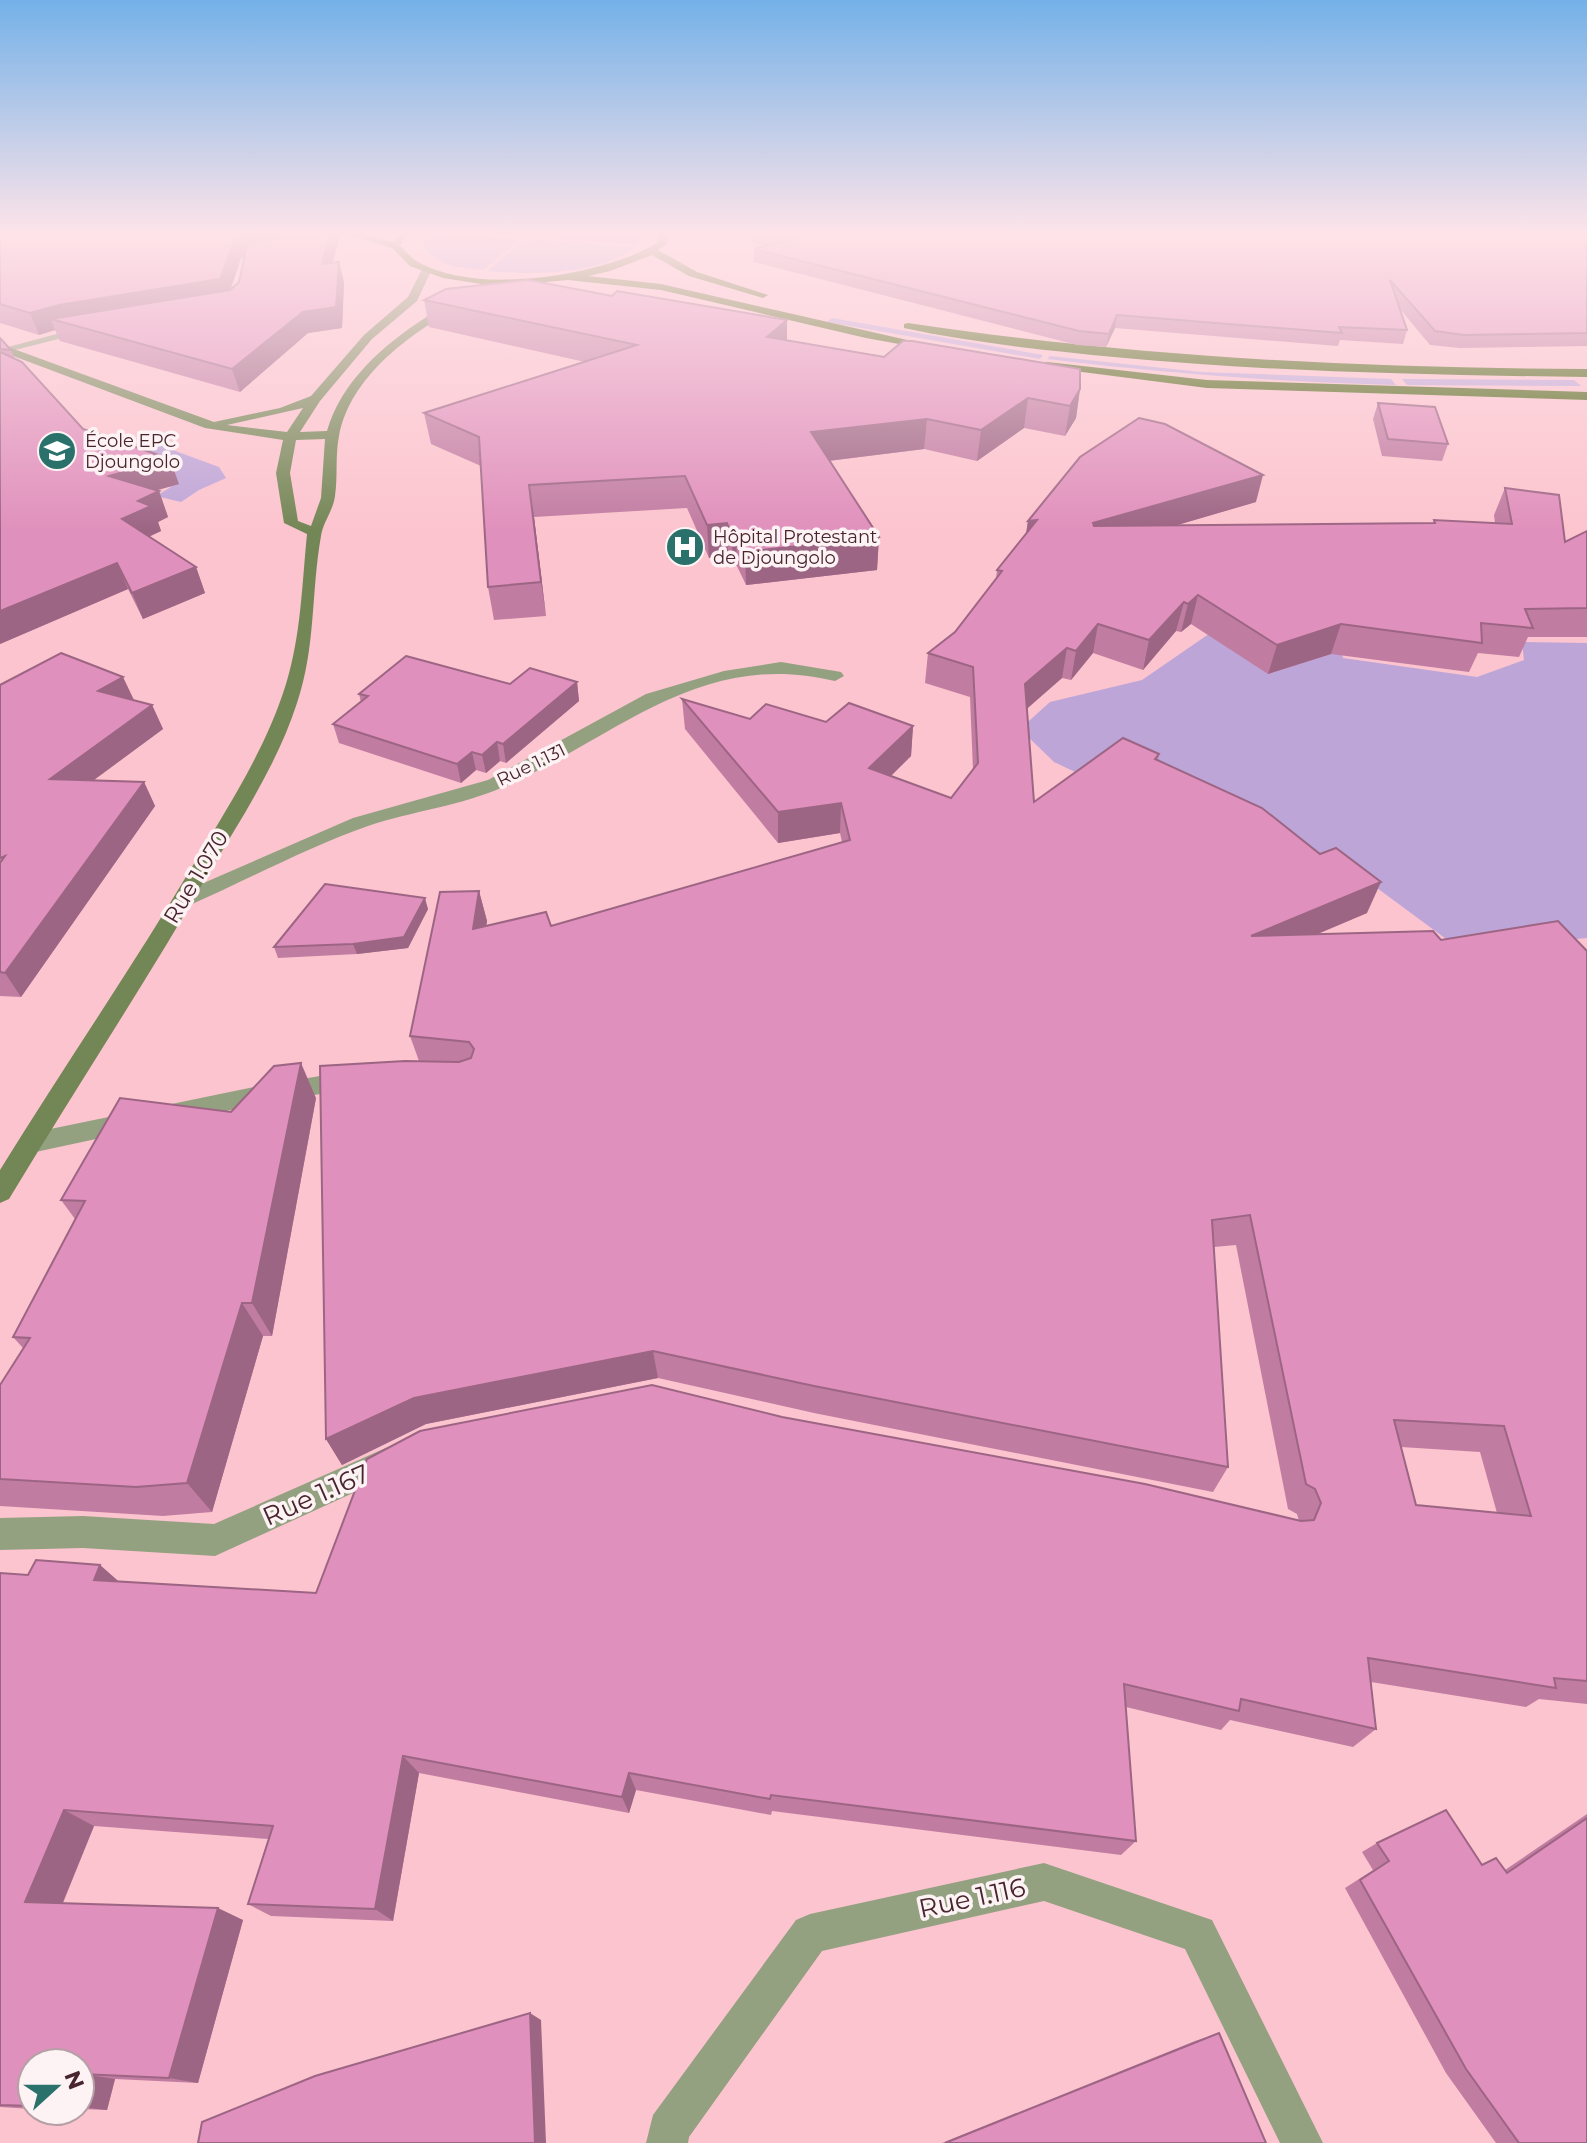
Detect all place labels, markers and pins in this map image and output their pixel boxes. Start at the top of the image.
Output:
school or university icon: École EPC Djoungolo [36,430,78,472]
place label: École EPC Djoungolo [85,430,180,473]
hospital icon: Hôpital Protestant de Djoungolo [664,526,706,568]
place label: Hôpital Protestant de Djoungolo [713,526,877,569]

